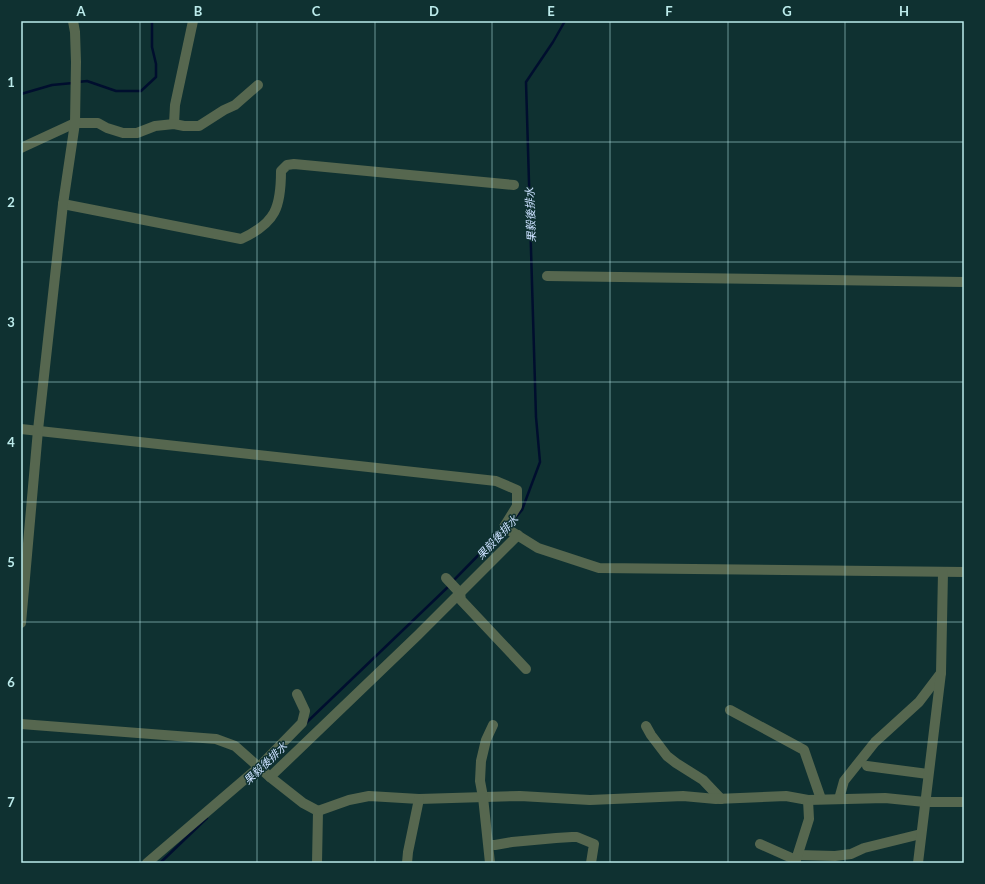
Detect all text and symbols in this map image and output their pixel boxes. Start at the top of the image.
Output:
text: A [75,3,86,19]
text: B [194,3,203,19]
text: C [312,3,321,19]
text: D [429,3,439,19]
text: E [547,3,555,19]
text: F [665,3,673,19]
text: G [782,3,792,19]
text: H [899,3,909,19]
text: 1 [7,74,15,90]
water label: 果毅後排水 [523,186,537,243]
text: 2 [7,194,15,210]
text: 3 [7,314,15,330]
text: 4 [7,434,15,450]
water label: 果毅後排水 [473,512,521,562]
text: 5 [7,554,15,570]
text: 6 [7,674,15,690]
water label: 果毅後排水 [241,739,290,787]
text: 7 [7,794,15,810]

